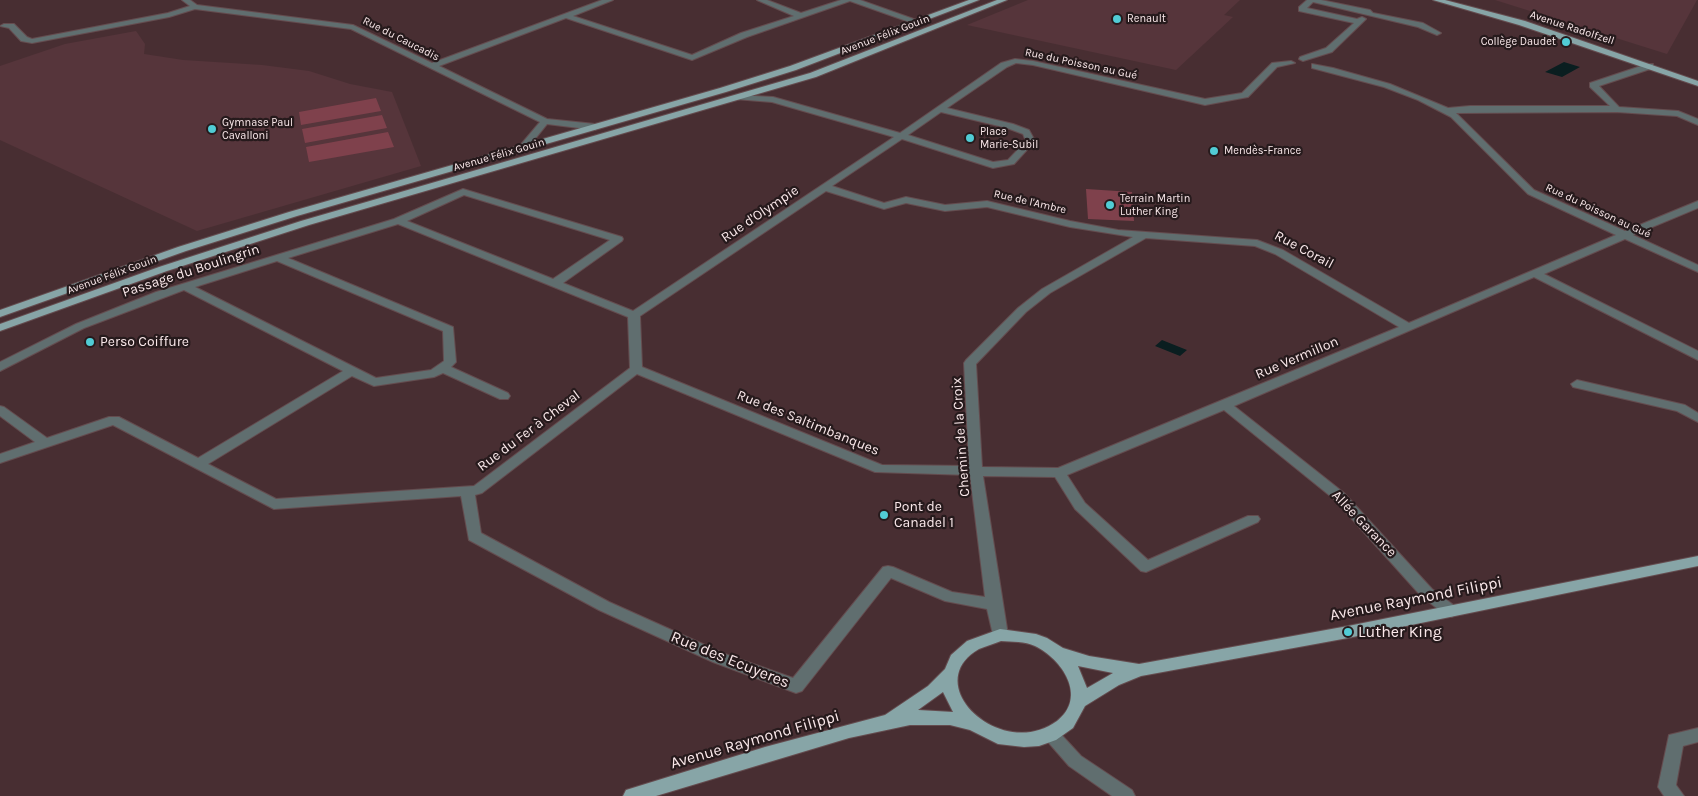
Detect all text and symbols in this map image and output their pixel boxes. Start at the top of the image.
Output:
street label: Avenue Radolfzell [1528,8,1616,48]
street label: Avenue Félix Gouin [839,12,931,58]
place label: Renault [1127,12,1166,26]
marker: Renault [1111,13,1123,25]
street label: Rue du Caucadis [360,14,442,64]
place label: Collège Daudet [1481,35,1556,49]
marker: Collège Daudet [1560,36,1572,48]
street label: Rue du Poisson au Gué [1024,46,1138,82]
place label: Gymnase Paul Cavalloni [222,116,293,142]
marker: Gymnase Paul Cavalloni [206,123,218,135]
place label: Place Marie-Subil [980,125,1038,151]
marker: Place Marie-Subil [964,132,976,144]
street label: Avenue Félix Gouin [452,136,546,174]
place label: Mendès-France [1224,144,1301,158]
marker: Mendès-France [1208,145,1220,157]
street label: Rue du Poisson au Gué [1543,181,1653,241]
street label: Rue d'Olympie [718,182,802,246]
street label: Rue de l'Ambre [993,187,1067,217]
place label: Terrain Martin Luther King [1120,192,1190,218]
marker: Terrain Martin Luther King [1104,199,1116,211]
street label: Rue Corail [1272,227,1336,273]
street label: Passage du Boulingrin [120,241,262,301]
street label: Avenue Félix Gouin [65,253,159,297]
street label: Rue Vermillon [1253,333,1341,383]
place label: Perso Coiffure [100,334,189,350]
marker: Perso Coiffure [84,336,96,348]
street label: Chemin de la Croix [948,377,974,497]
street label: Rue du Fer à Cheval [474,387,584,475]
street label: Rue des Saltimbanques [734,387,882,459]
street label: Allée Garance [1328,487,1400,561]
place label: Pont de Canadel 1 [894,499,954,532]
marker: Pont de Canadel 1 [878,509,890,521]
street label: Avenue Raymond Filippi [1328,573,1504,625]
place label: Luther King [1358,622,1442,642]
marker: Luther King [1342,626,1354,638]
street label: Rue des Ecuyeres [668,627,792,693]
street label: Avenue Raymond Filippi [668,707,842,773]

